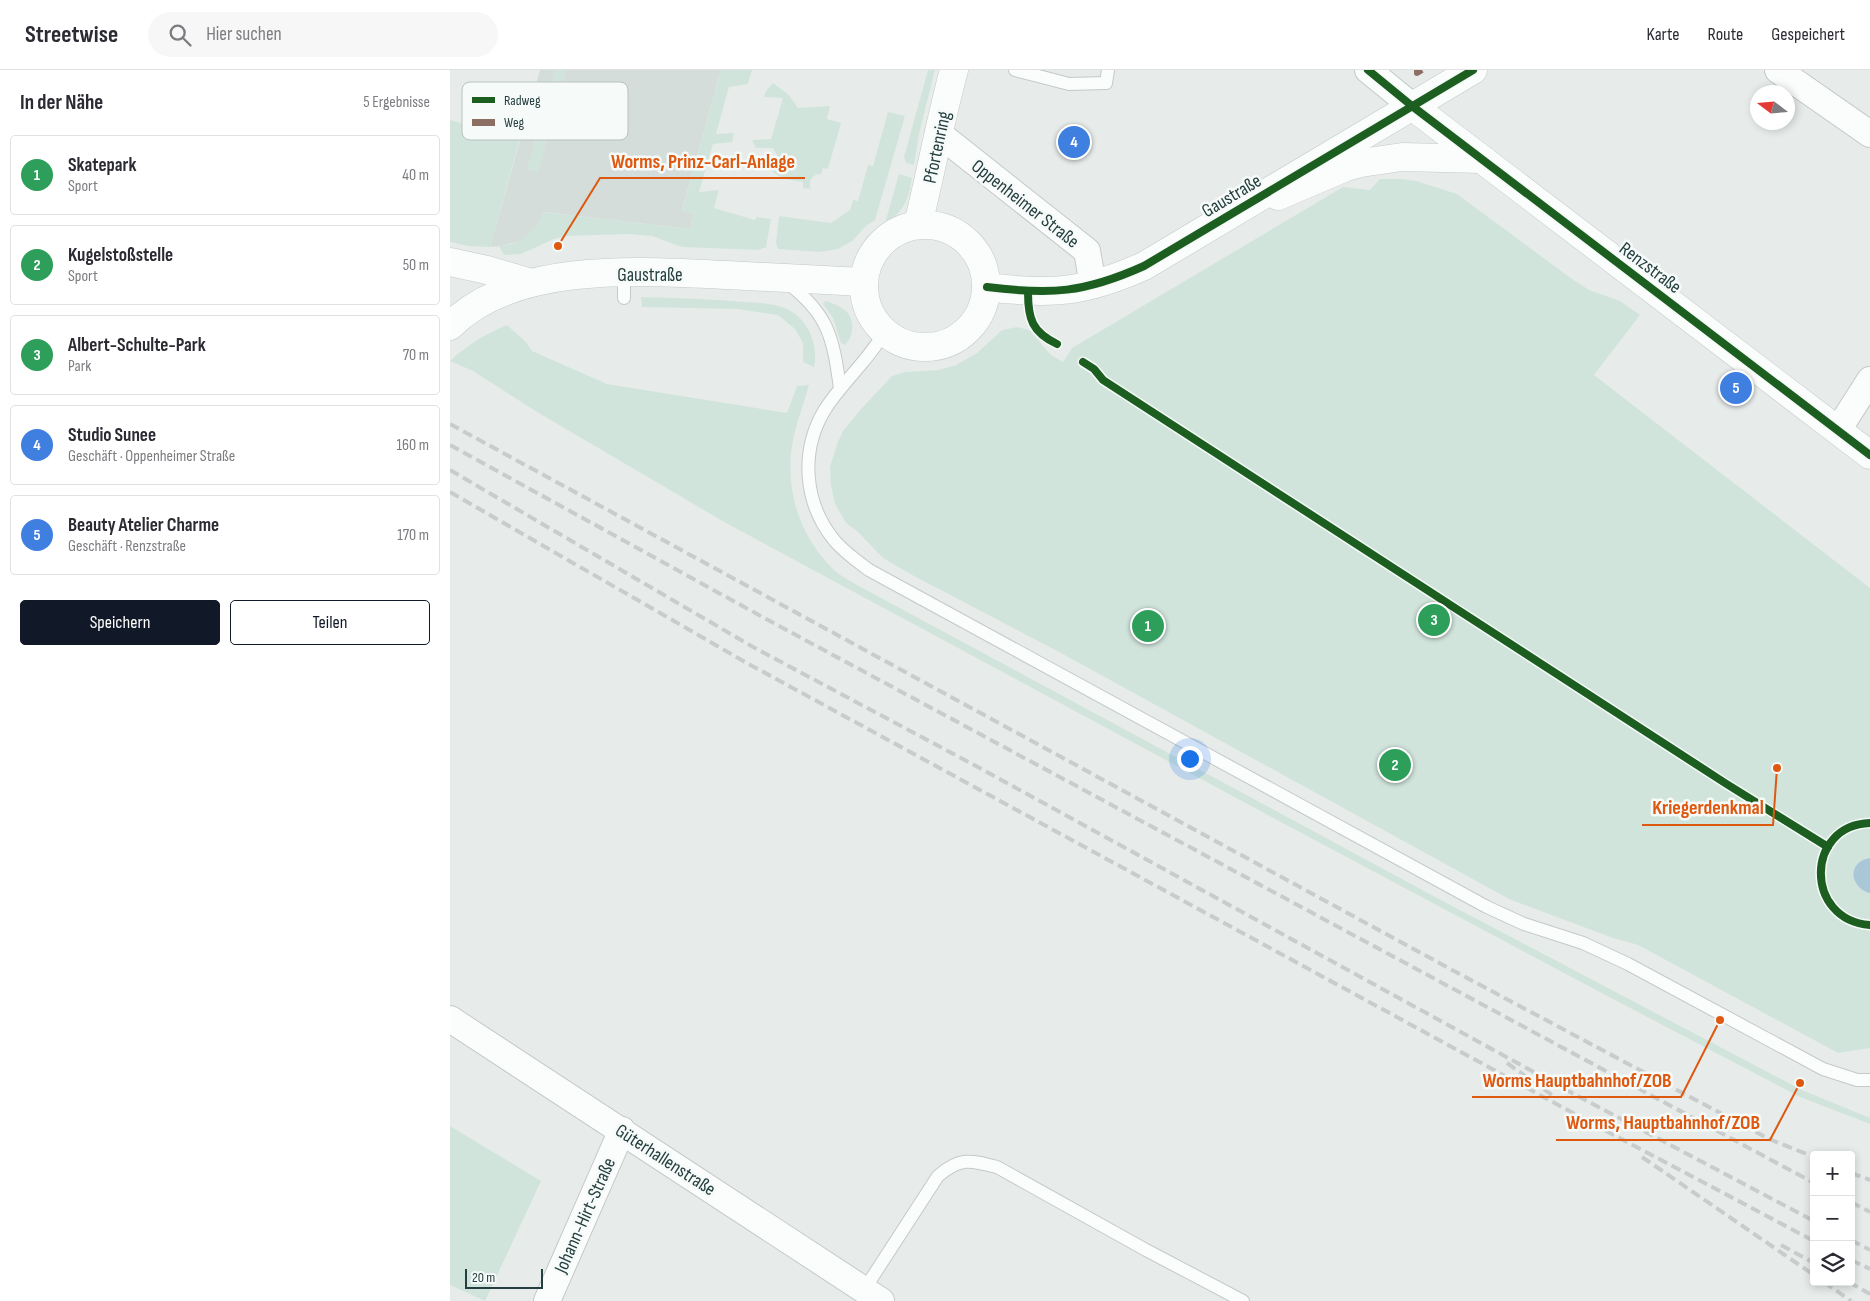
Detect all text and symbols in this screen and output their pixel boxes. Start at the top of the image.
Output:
search box [148,12,498,57]
text: Streetwise [25,20,118,49]
icon: search [166,21,194,49]
text: Hier suchen [206,23,282,46]
text: Karte [1647,24,1680,45]
text: Route [1708,24,1743,45]
text: Gespeichert [1771,24,1845,45]
legend [462,82,628,140]
north arrow [1750,85,1795,130]
text: In der Nähe [20,90,103,115]
text: Radweg [504,92,541,109]
text: 5 Ergebnisse [363,93,430,112]
street label: Pfortenring [919,109,956,185]
text: Weg [504,114,525,131]
pin: 4 [1058,123,1090,161]
callout: Worms, Prinz-Carl-Anlage [600,143,805,178]
text: Worms, Prinz-Carl-Anlage [611,150,795,174]
text: Skatepark [68,154,136,177]
street label: Oppenheimer Straße [967,155,1084,253]
text: 1 [34,166,40,185]
text: 40 m [402,166,429,185]
street label: Gaustraße [1198,170,1266,223]
text: Sport [68,177,98,196]
street label: Renzstraße [1614,237,1686,299]
text: Kugelstoßstelle [68,244,173,267]
text: 2 [33,256,41,275]
text: 50 m [403,256,429,275]
street label: Gaustraße [617,264,683,287]
text: Sport [68,267,98,286]
text: Albert-Schulte-Park [68,334,206,357]
text: 3 [33,346,41,365]
text: 70 m [403,346,429,365]
text: Park [68,357,91,376]
pin: 5 [1720,369,1752,407]
text: Studio Sunee [68,424,156,447]
text: 4 [33,436,41,455]
text: 160 m [396,436,429,455]
text: Geschäft · Oppenheimer Straße [68,447,235,466]
text: Beauty Atelier Charme [68,514,219,537]
text: 5 [33,526,41,545]
text: 170 m [397,526,429,545]
text: Geschäft · Renzstraße [68,537,186,556]
button: Speichern [20,600,220,645]
button: Teilen [230,600,430,645]
pin: 3 [1418,601,1450,639]
pin: 1 [1132,607,1164,645]
your location [1177,746,1203,772]
pin: 2 [1379,746,1411,784]
callout: Kriegerdenkmal [1642,790,1773,825]
text: Kriegerdenkmal [1652,796,1764,820]
callout: Worms Hauptbahnhof/ZOB [1472,1062,1681,1097]
text: Worms Hauptbahnhof/ZOB [1482,1069,1672,1093]
callout: Worms, Hauptbahnhof/ZOB [1556,1105,1770,1140]
text: Worms, Hauptbahnhof/ZOB [1566,1111,1760,1135]
street label: Güterhallenstraße [611,1119,720,1201]
map controls [1810,1151,1855,1286]
button: + [1810,1151,1855,1196]
street label: Johann-Hirt-Straße [549,1154,621,1278]
button: − [1810,1196,1855,1241]
button: layers [1810,1241,1855,1286]
scale bar [465,1266,542,1289]
text: 20 m [472,1269,495,1286]

